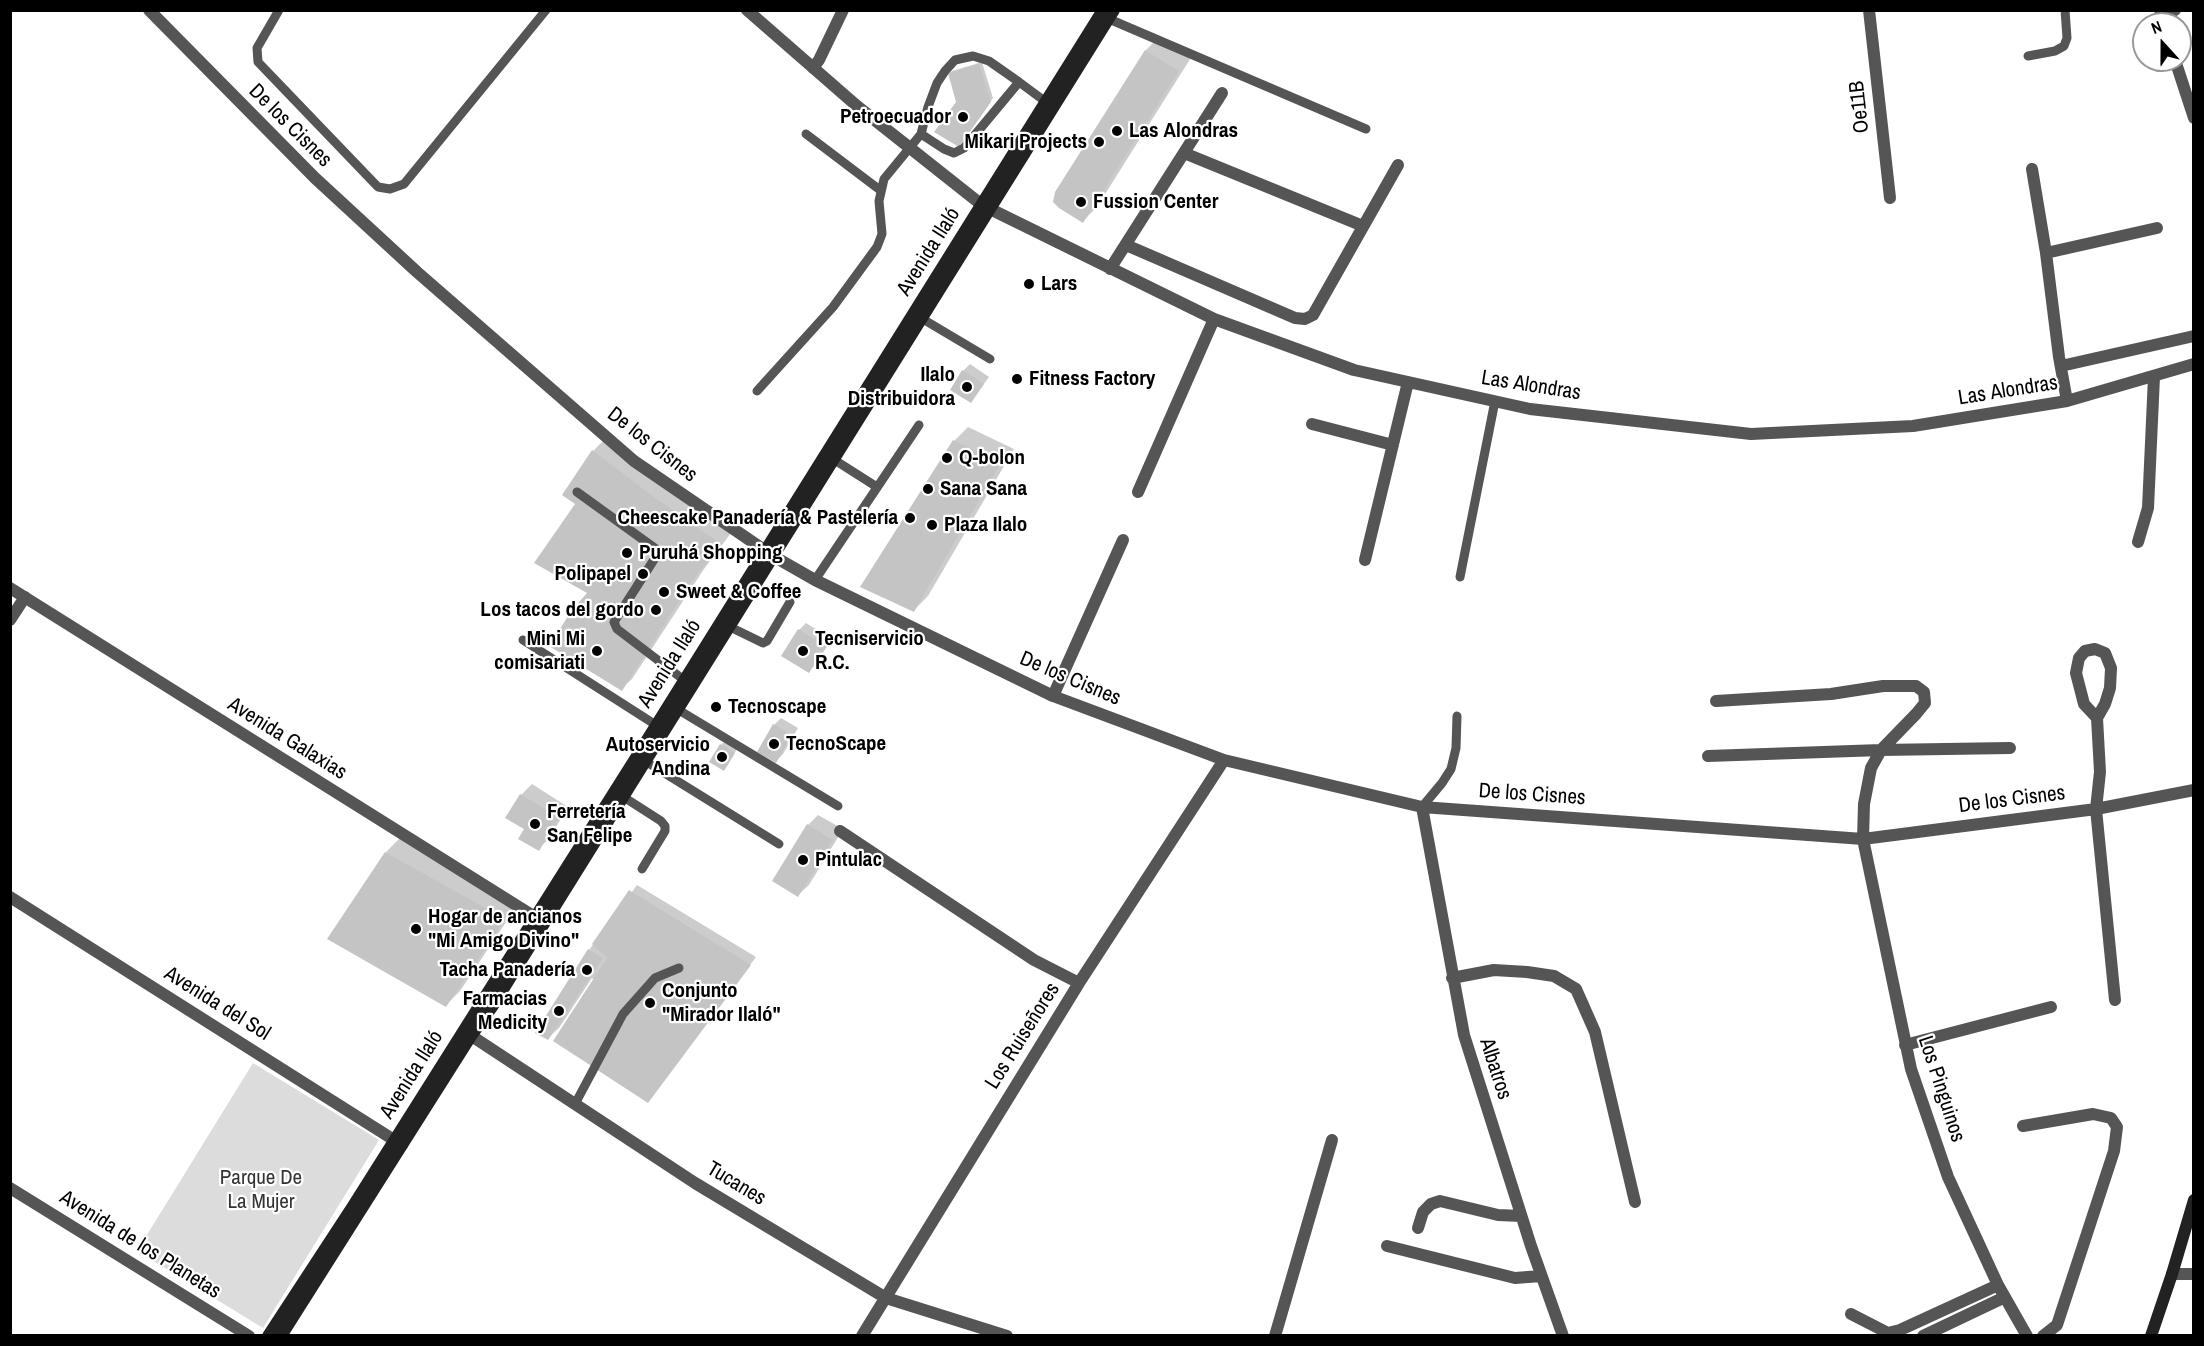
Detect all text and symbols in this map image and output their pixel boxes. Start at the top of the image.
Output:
north arrow [2132,12,2192,72]
text: N [2148,15,2165,39]
street label: De los Cisnes [243,79,337,173]
street label: Oe11B [1845,80,1875,134]
place label: Petroecuador [840,104,951,130]
marker: Petroecuador [956,110,970,124]
place label: Las Alondras [1129,118,1238,144]
marker: Las Alondras [1110,124,1124,138]
place label: Mikari Projects [964,129,1087,155]
marker: Mikari Projects [1092,135,1106,149]
place label: Fussion Center [1093,189,1218,215]
marker: Fussion Center [1074,195,1088,209]
street label: Avenida Ilaló [892,203,966,301]
place label: Lars [1041,271,1077,297]
marker: Lars [1022,277,1036,291]
place label: Ilalo Distribuidora [848,362,955,412]
place label: Fitness Factory [1029,366,1155,392]
street label: Las Alondras [1479,366,1583,406]
street label: Las Alondras [1956,371,2060,411]
marker: Fitness Factory [1010,372,1024,386]
marker: Ilalo Distribuidora [960,380,974,394]
street label: De los Cisnes [602,402,702,488]
place label: Q-bolon [959,445,1025,471]
marker: Q-bolon [940,451,954,465]
place label: Sana Sana [940,476,1027,502]
marker: Sana Sana [921,482,935,496]
place label: Cheescake Panadería & Pastelería [618,505,898,531]
marker: Cheescake Panadería & Pastelería [903,511,917,525]
place label: Plaza Ilalo [944,512,1027,538]
marker: Plaza Ilalo [925,518,939,532]
place label: Puruhá Shopping [639,540,783,566]
marker: Puruhá Shopping [620,546,634,560]
place label: Polipapel [554,561,631,587]
marker: Polipapel [636,567,650,581]
place label: Sweet & Coffee [676,579,801,605]
marker: Sweet & Coffee [657,585,671,599]
place label: Los tacos del gordo [480,597,644,623]
marker: Los tacos del gordo [649,603,663,617]
street label: Avenida Ilaló [633,615,707,713]
place label: Mini Mi comisariati [494,626,585,676]
place label: Tecniservicio R.C. [815,626,924,676]
marker: Mini Mi comisariati [590,644,604,658]
marker: Tecniservicio R.C. [796,644,810,658]
street label: De los Cisnes [1016,646,1124,712]
street label: Avenida Galaxias [223,692,351,786]
place label: Tecnoscape [728,694,826,720]
marker: Tecnoscape [709,700,723,714]
place label: TecnoScape [786,731,886,757]
place label: Autoservicio Andina [606,732,710,782]
marker: TecnoScape [767,737,781,751]
marker: Autoservicio Andina [715,750,729,764]
street label: De los Cisnes [1478,779,1586,811]
street label: De los Cisnes [1957,781,2067,819]
place label: Ferretería San Felipe [547,799,632,849]
marker: Ferretería San Felipe [528,817,542,831]
place label: Pintulac [815,847,882,873]
marker: Pintulac [796,853,810,867]
place label: Hogar de ancianos "Mi Amigo Divino" [428,904,582,954]
marker: Hogar de ancianos "Mi Amigo Divino" [409,922,423,936]
place label: Tacha Panadería [439,957,575,983]
street label: Avenida del Sol [159,961,275,1047]
marker: Tacha Panadería [580,963,594,977]
place label: Conjunto "Mirador Ilaló" [662,978,781,1028]
street label: Los Ruiseñores [980,978,1066,1094]
place label: Farmacias Medicity [463,986,547,1036]
marker: Conjunto "Mirador Ilaló" [643,996,657,1010]
marker: Farmacias Medicity [552,1004,566,1018]
street label: Avenida Ilaló [375,1026,449,1124]
street label: Los Pinguinos [1912,1033,1970,1145]
street label: Albatros [1473,1035,1517,1103]
street label: Tucanes [702,1157,770,1211]
park label: Parque De La Mujer [220,1165,302,1215]
street label: Avenida de los Planetas [55,1185,225,1305]

